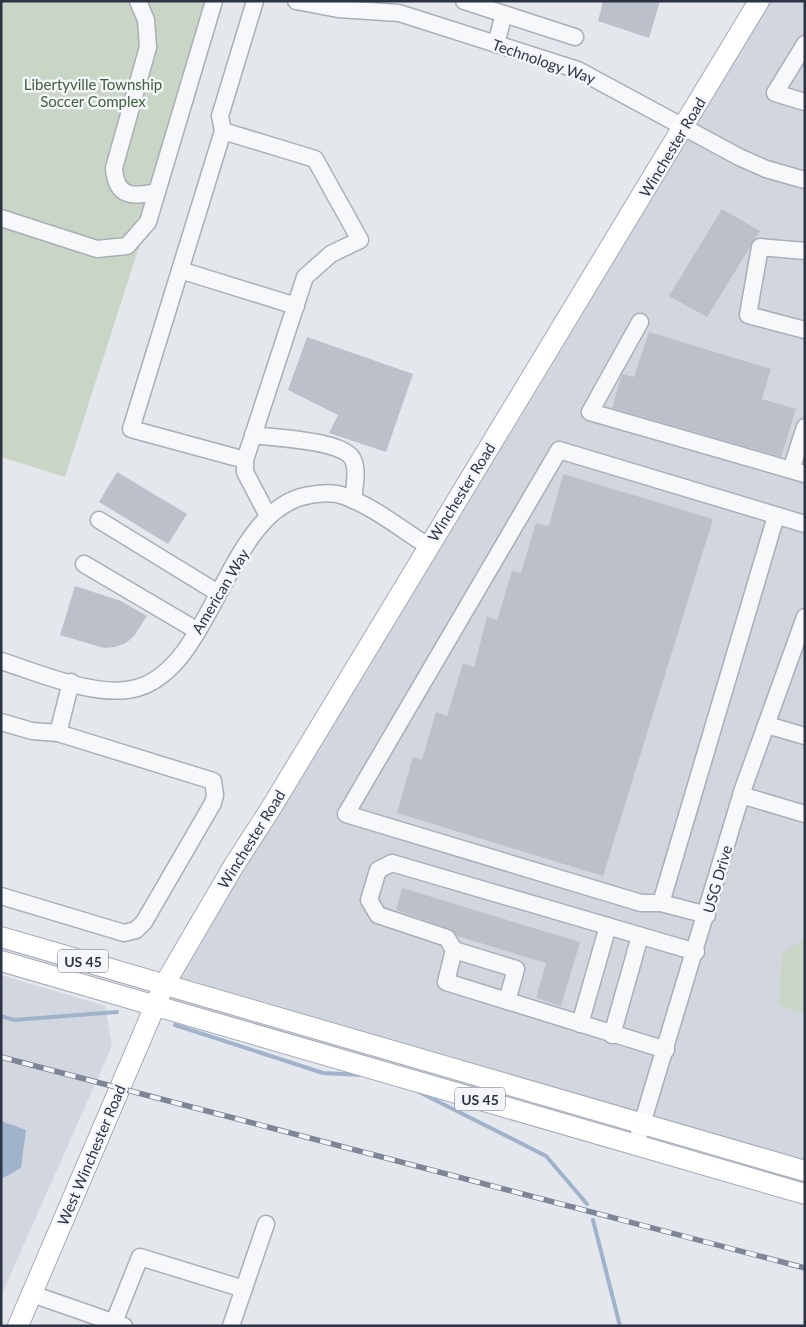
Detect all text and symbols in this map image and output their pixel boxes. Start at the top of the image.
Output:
street label: Technology Way [490,35,598,87]
park label: Libertyville Township Soccer Complex [24,75,162,110]
street label: Winchester Road [635,94,709,200]
street label: Winchester Road [423,439,499,545]
street label: American Way [188,545,253,637]
street label: Winchester Road [213,786,289,892]
street label: USG Drive [699,843,735,915]
road number: US 45 [58,949,108,972]
street label: West Winchester Road [53,1082,129,1228]
road number: US 45 [455,1088,505,1110]

